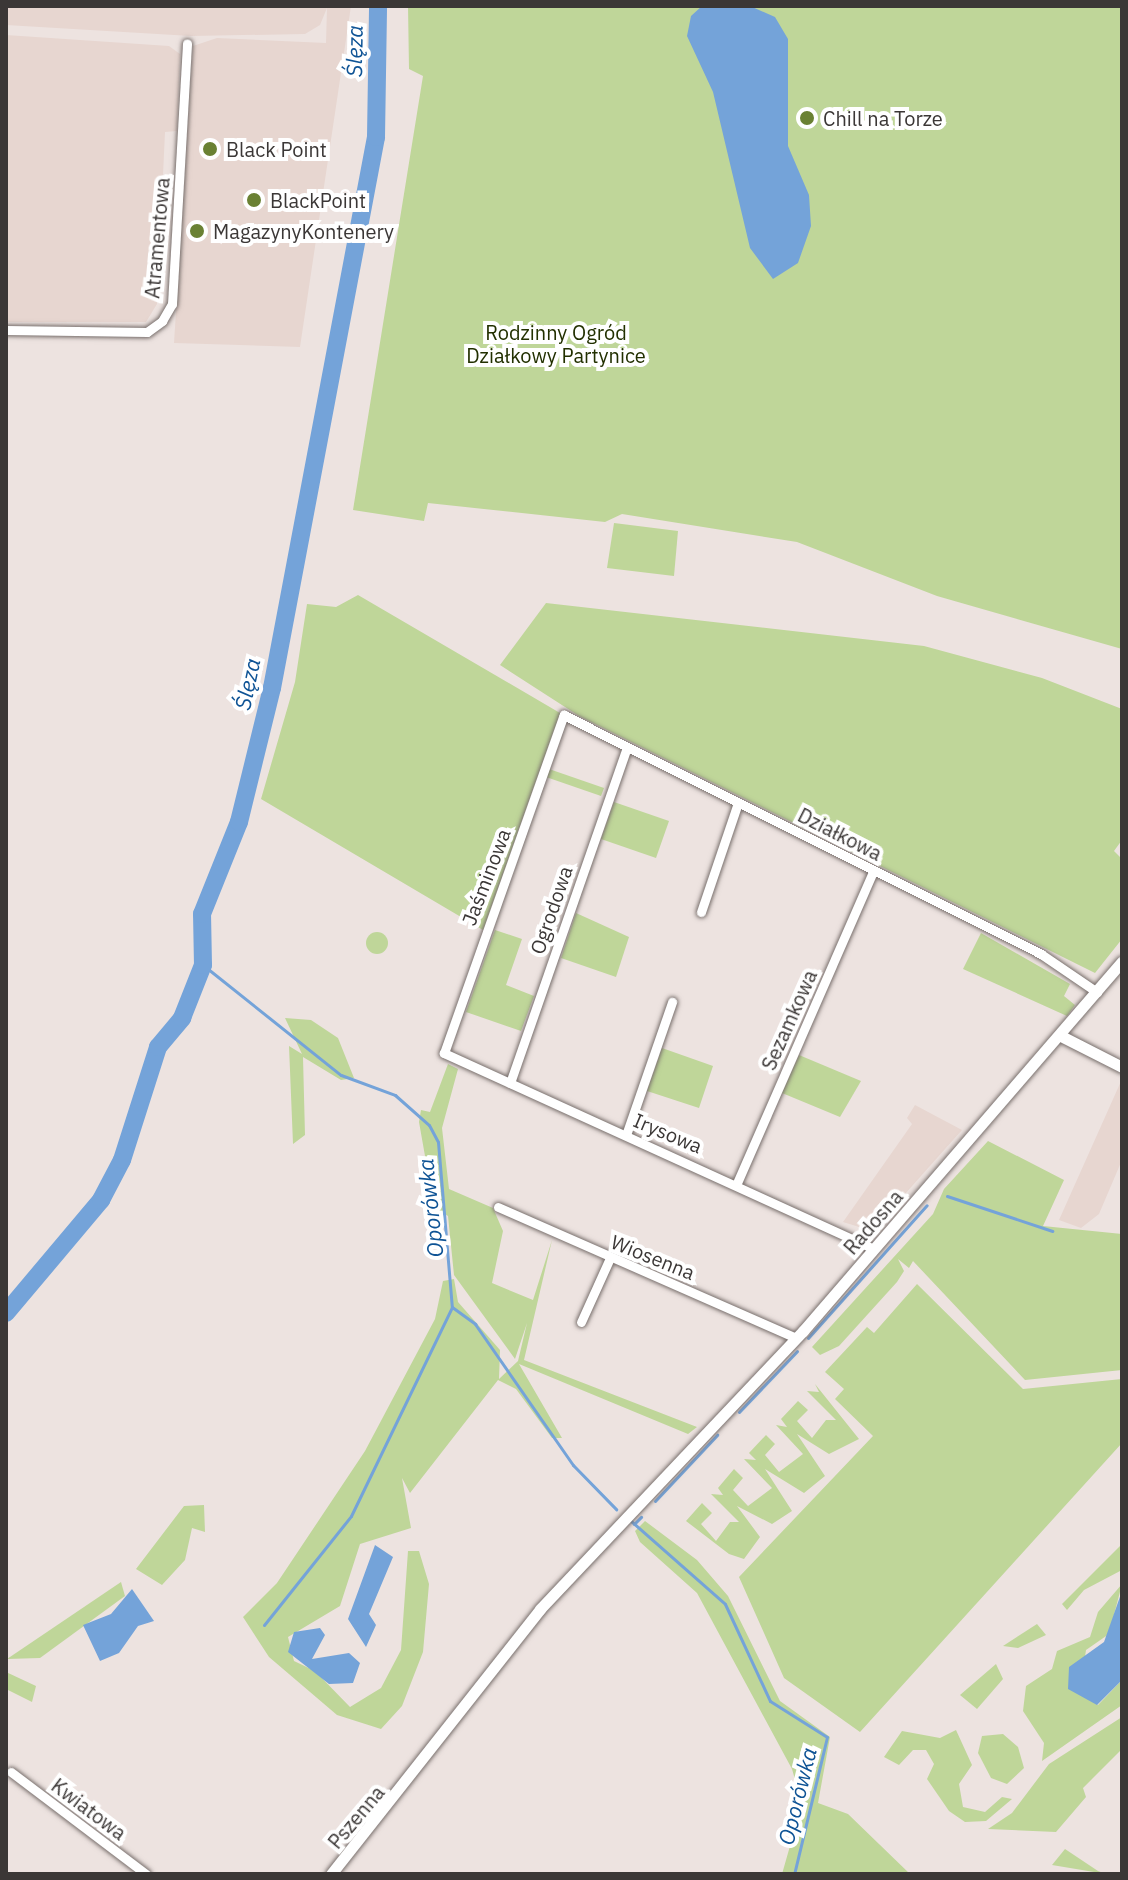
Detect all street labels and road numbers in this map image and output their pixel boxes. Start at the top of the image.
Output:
street label: Atramentowa [140,176,174,300]
street label: Działkowa [794,803,886,865]
street label: Jaśminowa [457,825,515,929]
street label: Ogrodowa [525,863,577,957]
street label: Sezamkowa [756,966,822,1074]
street label: Irysowa [630,1108,706,1158]
street label: Radosna [838,1185,908,1259]
street label: Wiosenna [608,1229,698,1285]
street label: Kwiatowa [47,1773,131,1845]
street label: Pszenna [323,1781,389,1853]

